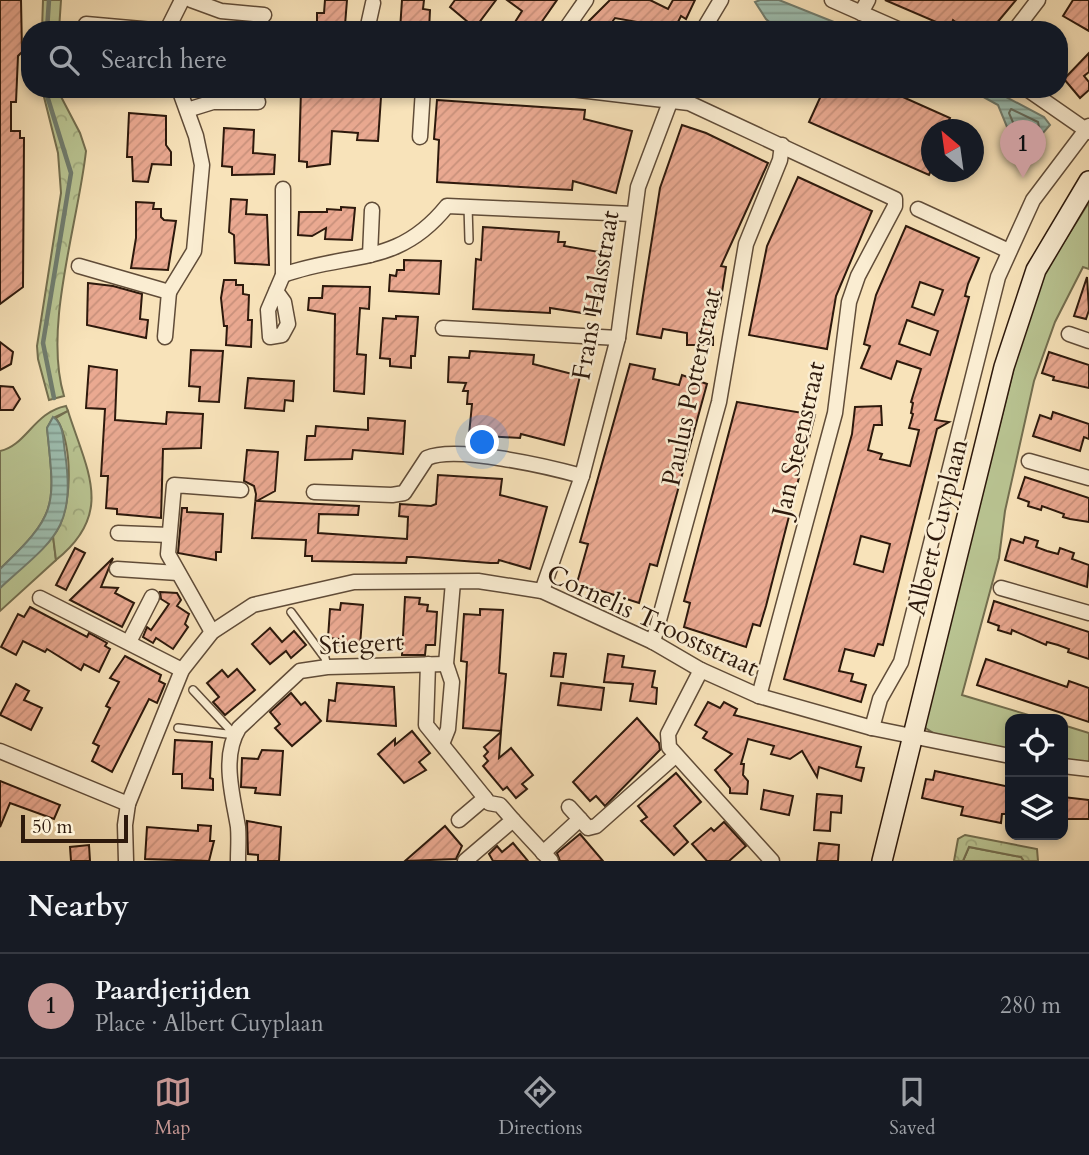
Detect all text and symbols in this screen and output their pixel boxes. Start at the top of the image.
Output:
search box [21,21,1068,98]
icon: search [45,41,83,79]
text: Search here [101,42,227,77]
north arrow [921,119,984,182]
pin: 1 [1000,120,1046,178]
street label: Frans Halsstraat [563,208,628,383]
street label: Paulus Potterstraat [653,285,730,489]
street label: Jan Steenstraat [763,358,833,524]
your location [465,425,499,459]
street label: Albert Cuyplaan [899,435,976,619]
street label: Cornelis Trooststraat [541,556,765,685]
street label: Stiegert [318,624,404,663]
map controls [1005,714,1068,840]
button: locate [1005,714,1068,777]
button: layers [1005,777,1068,840]
scale bar [21,812,128,844]
text: 50 m [32,814,73,840]
text: Nearby [28,886,129,927]
text: Paardjerijden [95,973,251,1008]
text: 1 [45,990,57,1021]
text: 280 m [1000,990,1061,1021]
text: Place · Albert Cuyplaan [95,1008,324,1039]
tab: Map [154,1073,192,1141]
tab: Directions [499,1073,582,1141]
tab: Saved [889,1073,935,1141]

